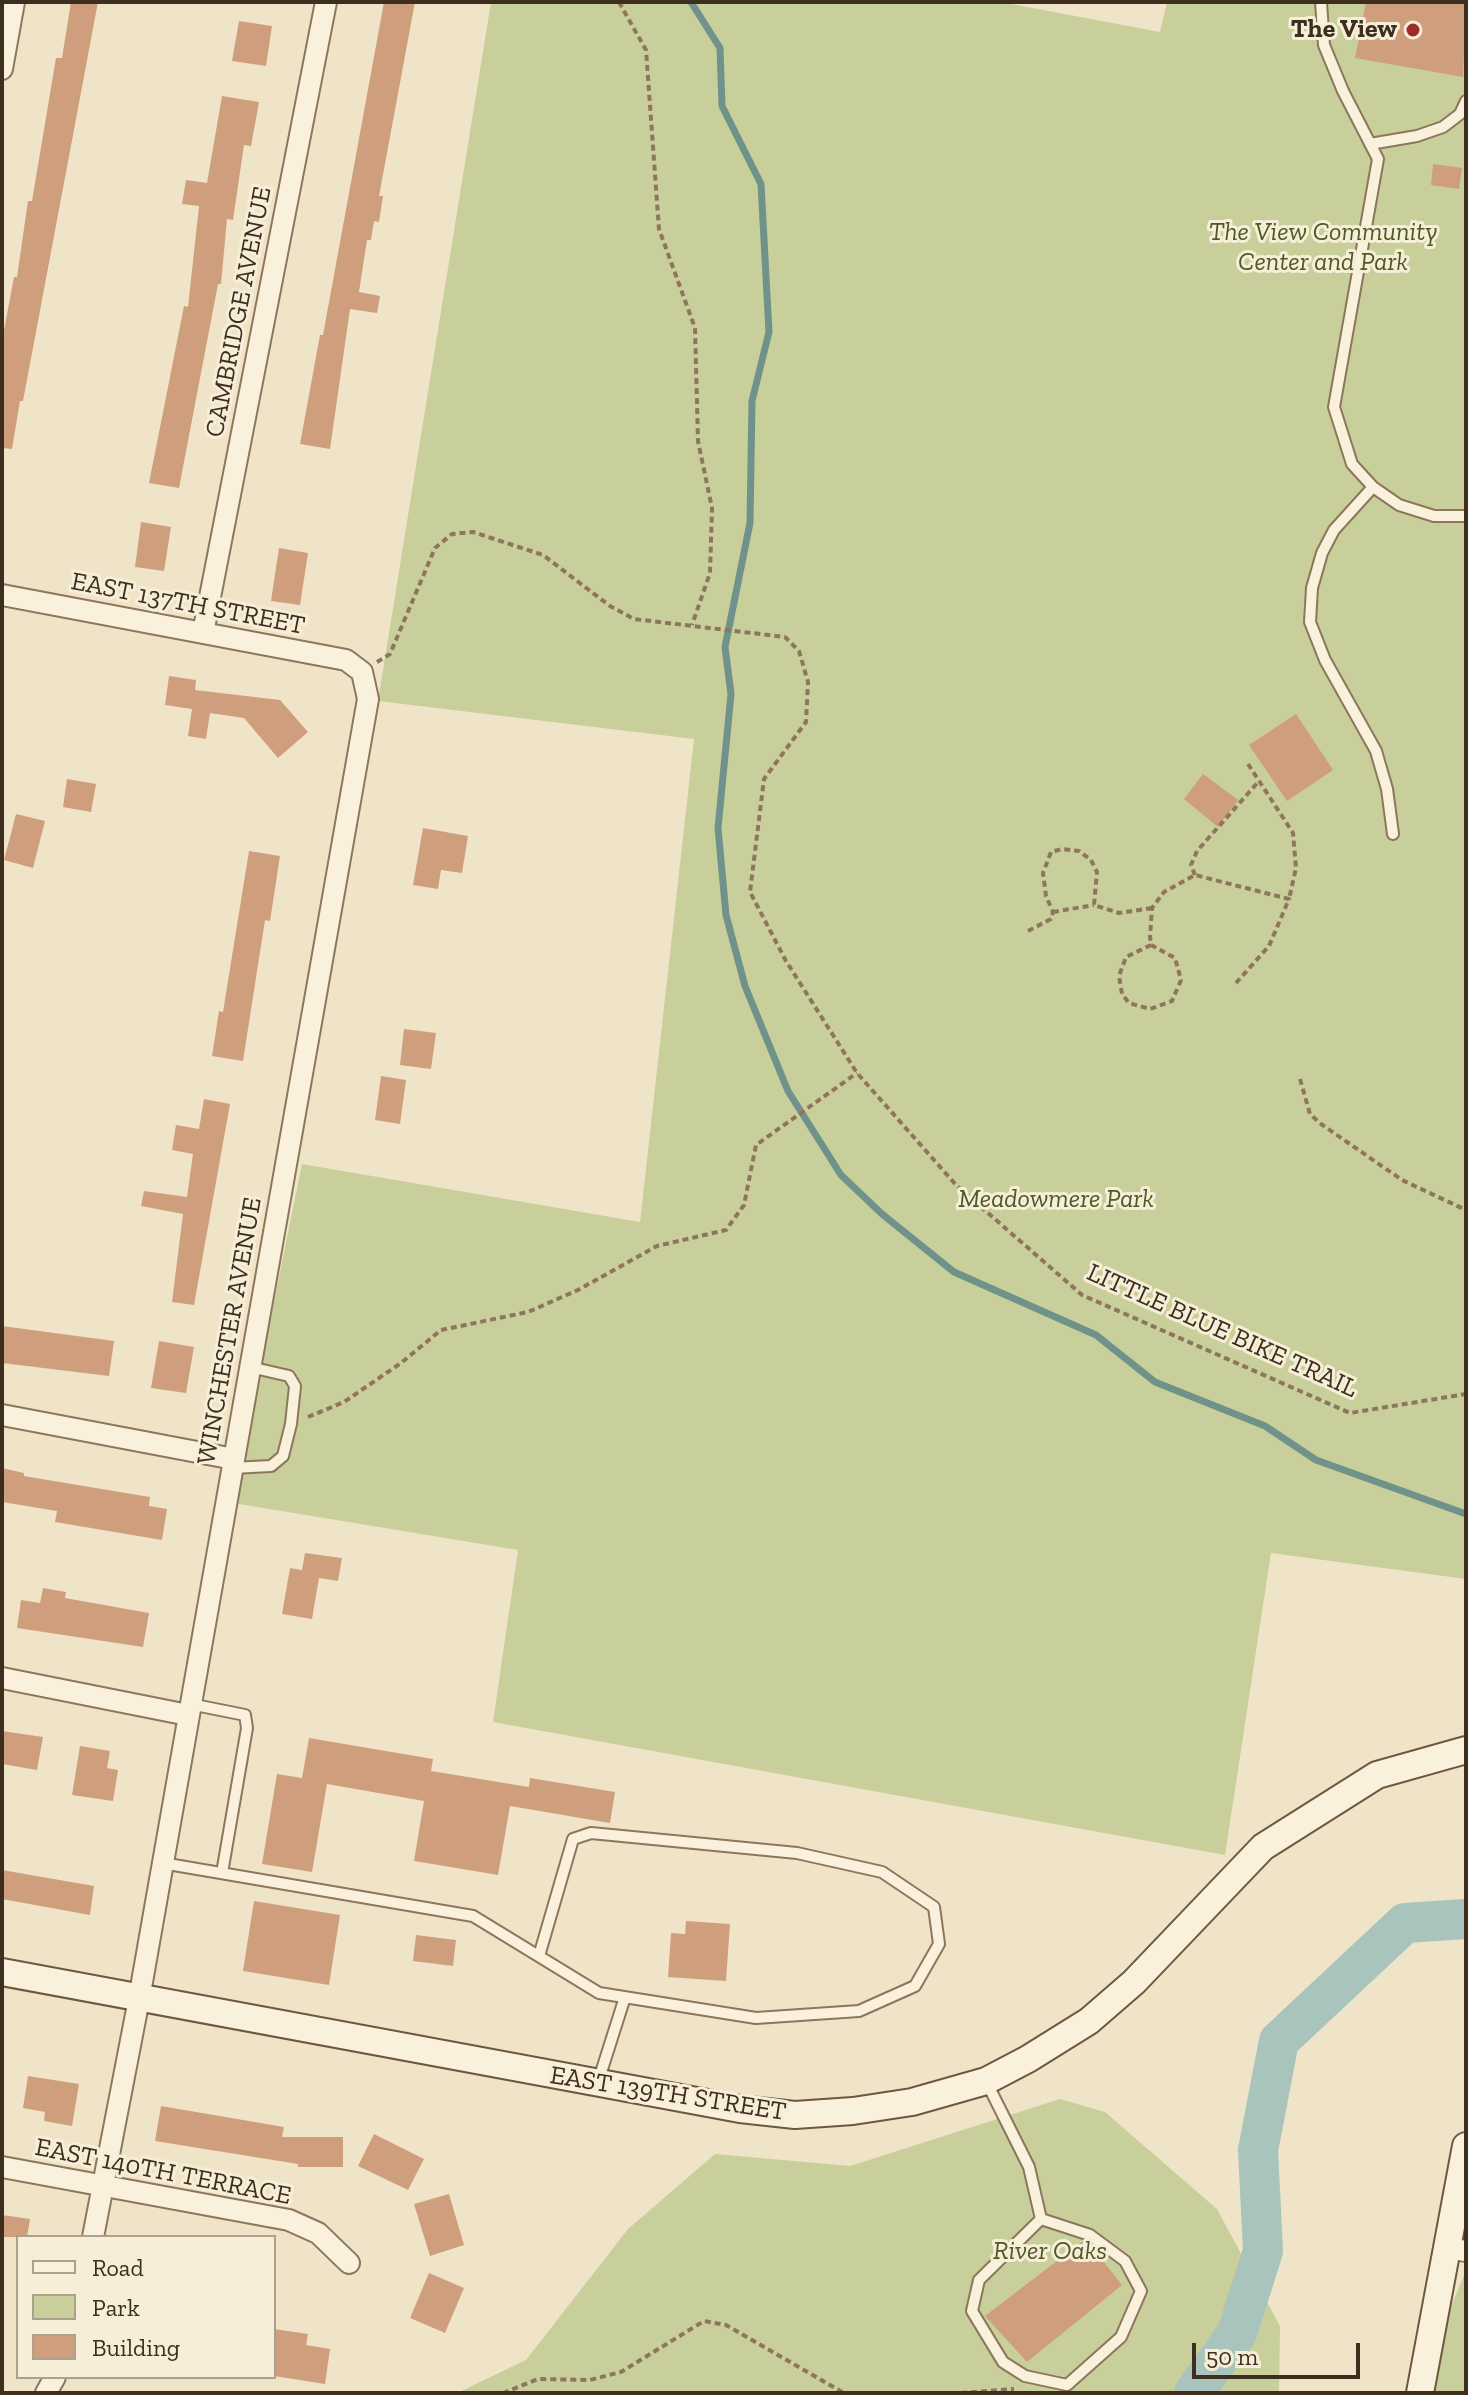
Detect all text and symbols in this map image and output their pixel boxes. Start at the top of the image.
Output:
place label: The View [1291,14,1397,46]
marker: The View [1404,21,1422,39]
street label: CAMBRIDGE AVENUE [199,184,279,440]
park label: The View Community Center and Park [1209,217,1437,278]
street label: EAST 137TH STREET [69,566,307,642]
park label: Meadowmere Park [958,1184,1154,1216]
street label: WINCHESTER AVENUE [191,1195,269,1467]
street label: LITTLE BLUE BIKE TRAIL [1082,1257,1362,1405]
street label: EAST 139TH STREET [548,2060,788,2128]
street label: EAST 140TH TERRACE [32,2132,294,2212]
legend [16,2235,276,2379]
park label: River Oaks [993,2236,1107,2268]
text: Road [92,2253,144,2282]
text: Park [92,2293,140,2322]
scale bar [1196,2327,1364,2377]
text: Building [92,2333,180,2362]
text: 50 m [1206,2342,1258,2371]

